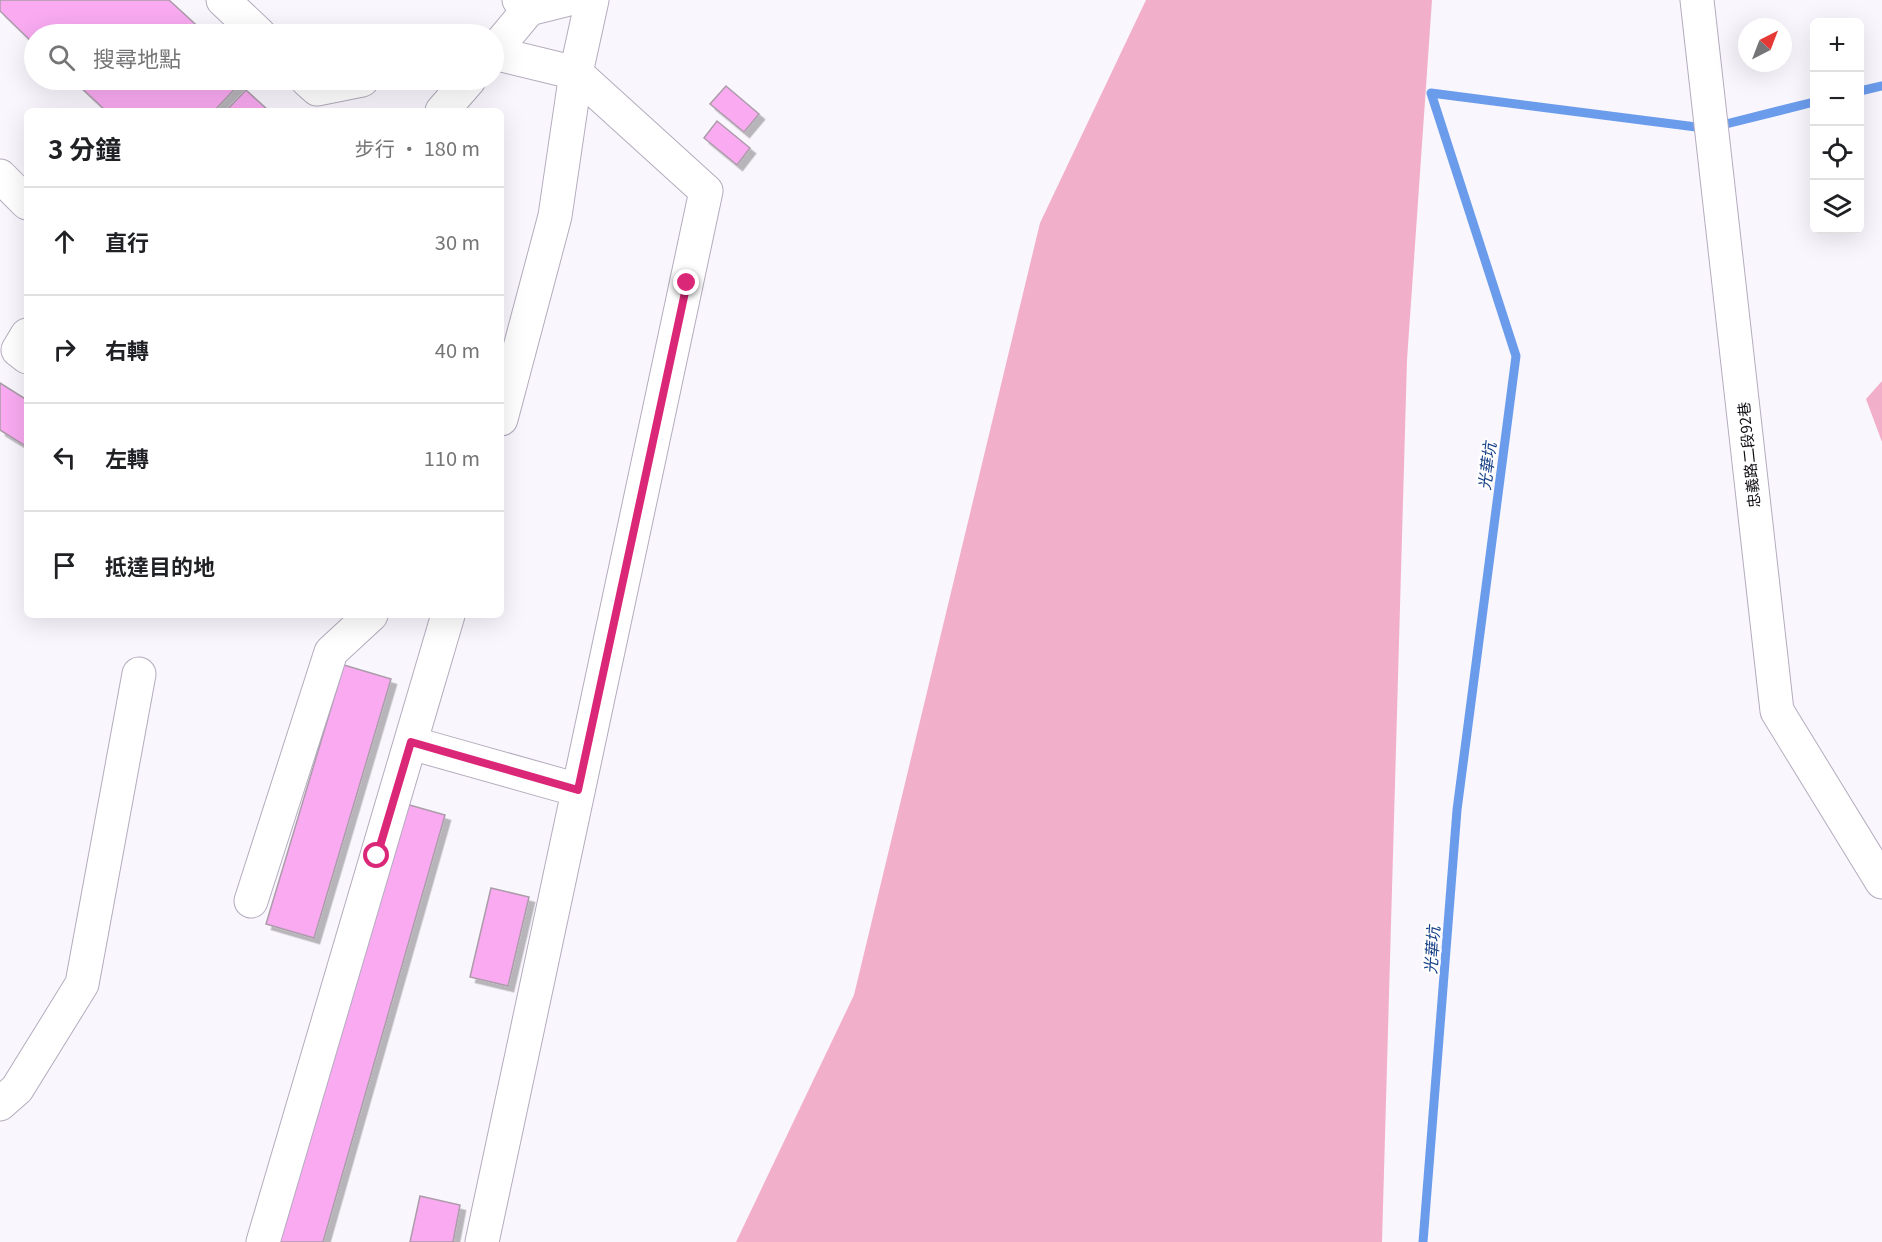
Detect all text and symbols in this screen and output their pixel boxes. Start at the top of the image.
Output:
north arrow [1738,18,1792,72]
map controls [1810,18,1864,234]
button: + [1810,18,1864,72]
search box [24,24,504,90]
icon: search [45,41,78,74]
text: 搜尋地點 [93,41,181,73]
button: − [1810,72,1864,126]
button: locate [1810,126,1864,180]
text: 3 分鐘 [48,129,121,166]
text: 步行 · 180 m [355,133,480,162]
button: layers [1810,180,1864,234]
icon: ahead [48,225,81,258]
text: 直行 [105,225,149,257]
text: 30 m [435,227,480,256]
route end [673,269,699,295]
icon: right [48,333,81,366]
text: 右轉 [105,333,149,365]
text: 40 m [435,335,480,364]
street label: 忠義路二段92巷 [1732,401,1764,509]
water label: 光華坑 [1471,439,1501,491]
icon: left [48,441,81,474]
text: 左轉 [105,441,149,473]
text: 110 m [424,443,480,472]
icon: arrive [48,549,81,582]
text: 抵達目的地 [105,549,215,581]
route start [363,842,389,868]
water label: 光華坑 [1417,923,1445,975]

